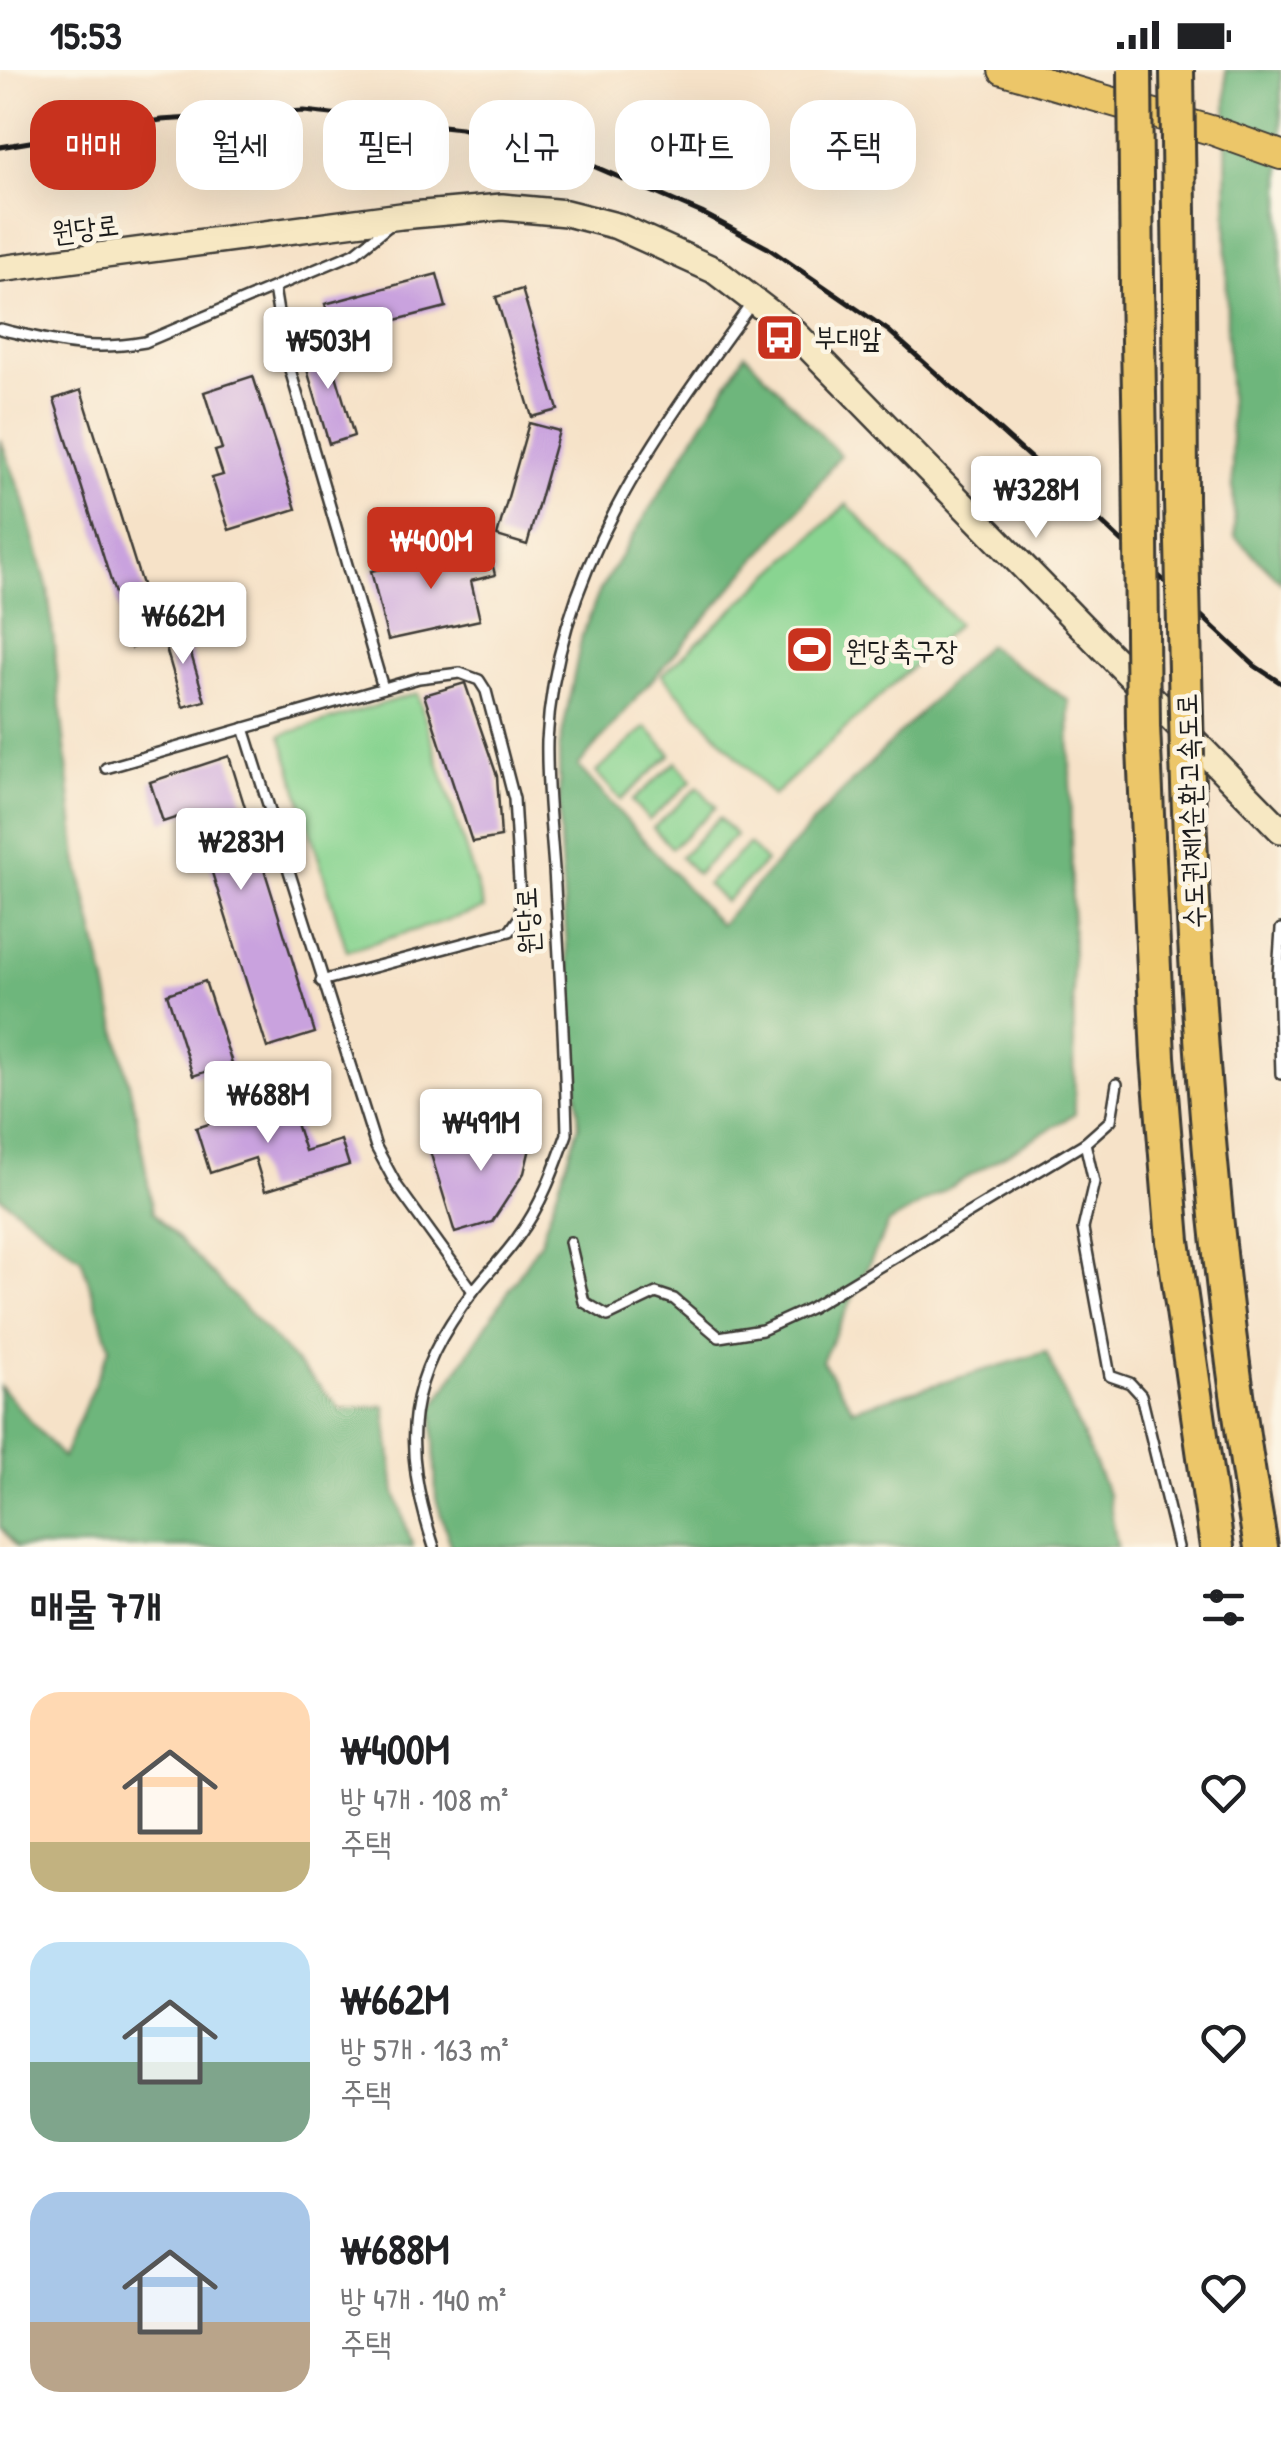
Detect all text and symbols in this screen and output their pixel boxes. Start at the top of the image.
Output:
text: 15:53 [50,9,122,61]
chip: 매매 [30,100,156,190]
chip: 월세 [176,100,303,190]
chip: 필터 [323,100,449,190]
chip: 신규 [469,100,595,190]
chip: 아파트 [615,100,770,190]
chip: 주택 [790,100,916,190]
street label: 원당로 [49,205,121,251]
pin: ₩503M [258,307,398,392]
bus stop icon: 부대앞 [753,311,805,363]
text: ₩503M [285,318,371,361]
place label: 부대앞 [814,318,882,356]
pin: ₩328M [966,456,1106,541]
text: ₩328M [993,467,1079,510]
pin: ₩400M [361,507,501,592]
text: ₩400M [389,518,473,561]
pin: ₩662M [113,582,253,667]
text: ₩662M [141,593,225,636]
sports icon: 원당축구장 [784,624,836,676]
place label: 원당축구장 [845,631,958,669]
street label: 수도권제1순환고속도로 [1167,693,1213,929]
pin: ₩283M [171,808,311,893]
text: ₩283M [198,819,284,862]
street label: 원당로 [506,886,548,956]
pin: ₩688M [198,1061,338,1146]
text: ₩688M [226,1072,310,1115]
pin: ₩491M [411,1089,551,1174]
text: ₩491M [442,1100,520,1143]
text: 매물 7개 [30,1578,162,1635]
icon: filters [1196,1580,1251,1635]
text: ₩400M [340,1720,450,1777]
icon: home [110,1732,230,1852]
icon: heart [1196,1765,1251,1820]
text: 방 4개 · 108 m² [340,1778,508,1821]
text: 주택 [340,1821,392,1864]
text: ₩662M [340,1970,449,2027]
icon: home [110,1982,230,2102]
icon: heart [1196,2015,1251,2070]
text: 방 5개 · 163 m² [340,2028,509,2071]
text: 주택 [340,2071,392,2114]
text: ₩688M [340,2220,449,2277]
icon: home [110,2232,230,2352]
icon: heart [1196,2265,1251,2320]
text: 방 4개 · 140 m² [340,2278,506,2321]
text: 주택 [340,2321,392,2364]

